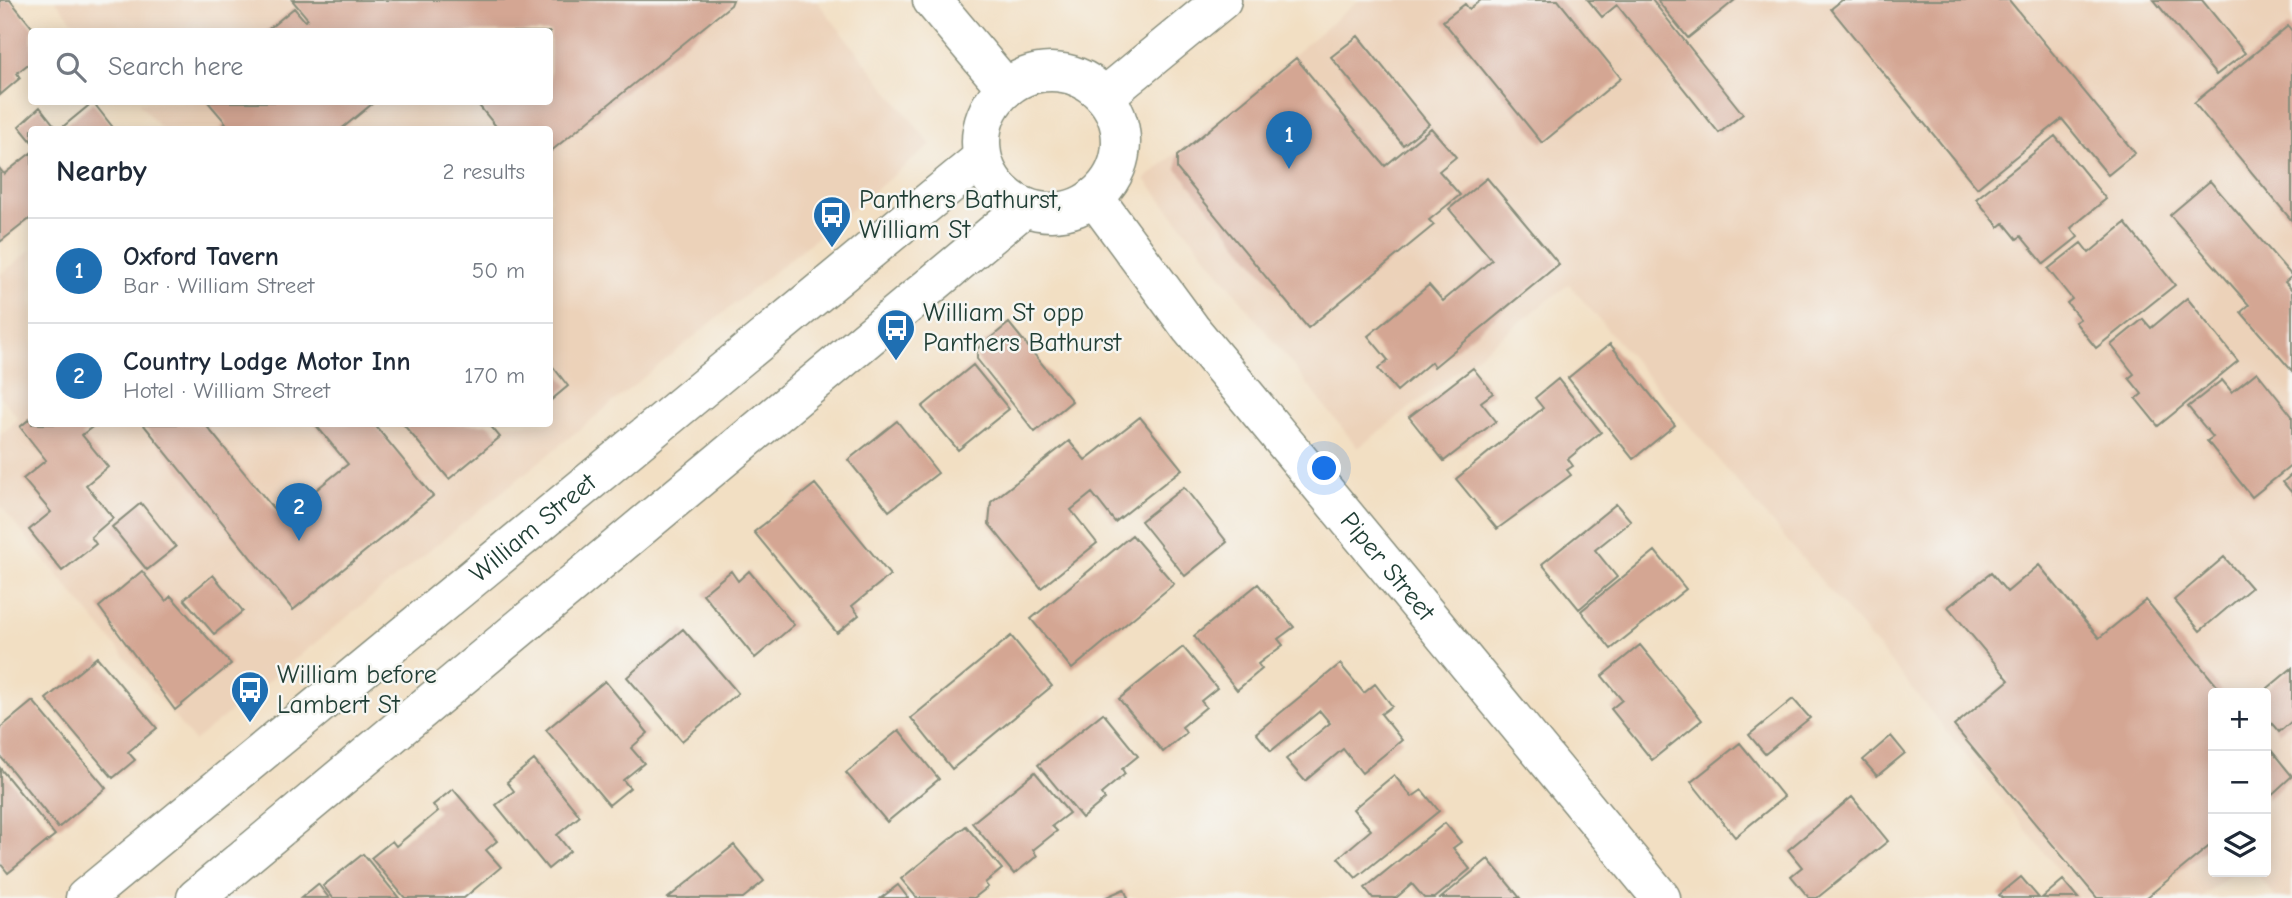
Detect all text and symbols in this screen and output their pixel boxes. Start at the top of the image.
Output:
search box [28,28,553,105]
icon: search [52,48,90,86]
text: Search here [108,52,243,82]
pin: 1 [1266,111,1312,169]
text: Nearby [56,154,147,189]
text: 2 results [443,158,525,185]
place label: Panthers Bathurst, William St [859,185,1062,245]
bus stop icon: Panthers Bathurst, William St [811,194,853,249]
text: Oxford Tavern [123,242,279,272]
text: 1 [74,257,84,284]
text: 50 m [472,257,525,284]
text: Bar · William Street [123,272,314,299]
place label: William St opp Panthers Bathurst [923,298,1123,358]
bus stop icon: William St opp Panthers Bathurst [875,307,917,362]
text: Country Lodge Motor Inn [123,347,411,377]
text: 2 [73,362,85,389]
text: 170 m [464,362,525,389]
text: Hotel · William Street [123,377,330,404]
your location [1307,451,1341,485]
street label: William Street [464,467,604,589]
pin: 2 [276,483,322,541]
street label: Piper Street [1334,506,1442,628]
place label: William before Lambert St [277,660,437,720]
bus stop icon: William before Lambert St [229,669,271,724]
map controls [2208,688,2271,877]
button: + [2208,688,2271,751]
button: − [2208,751,2271,814]
button: layers [2208,814,2271,877]

